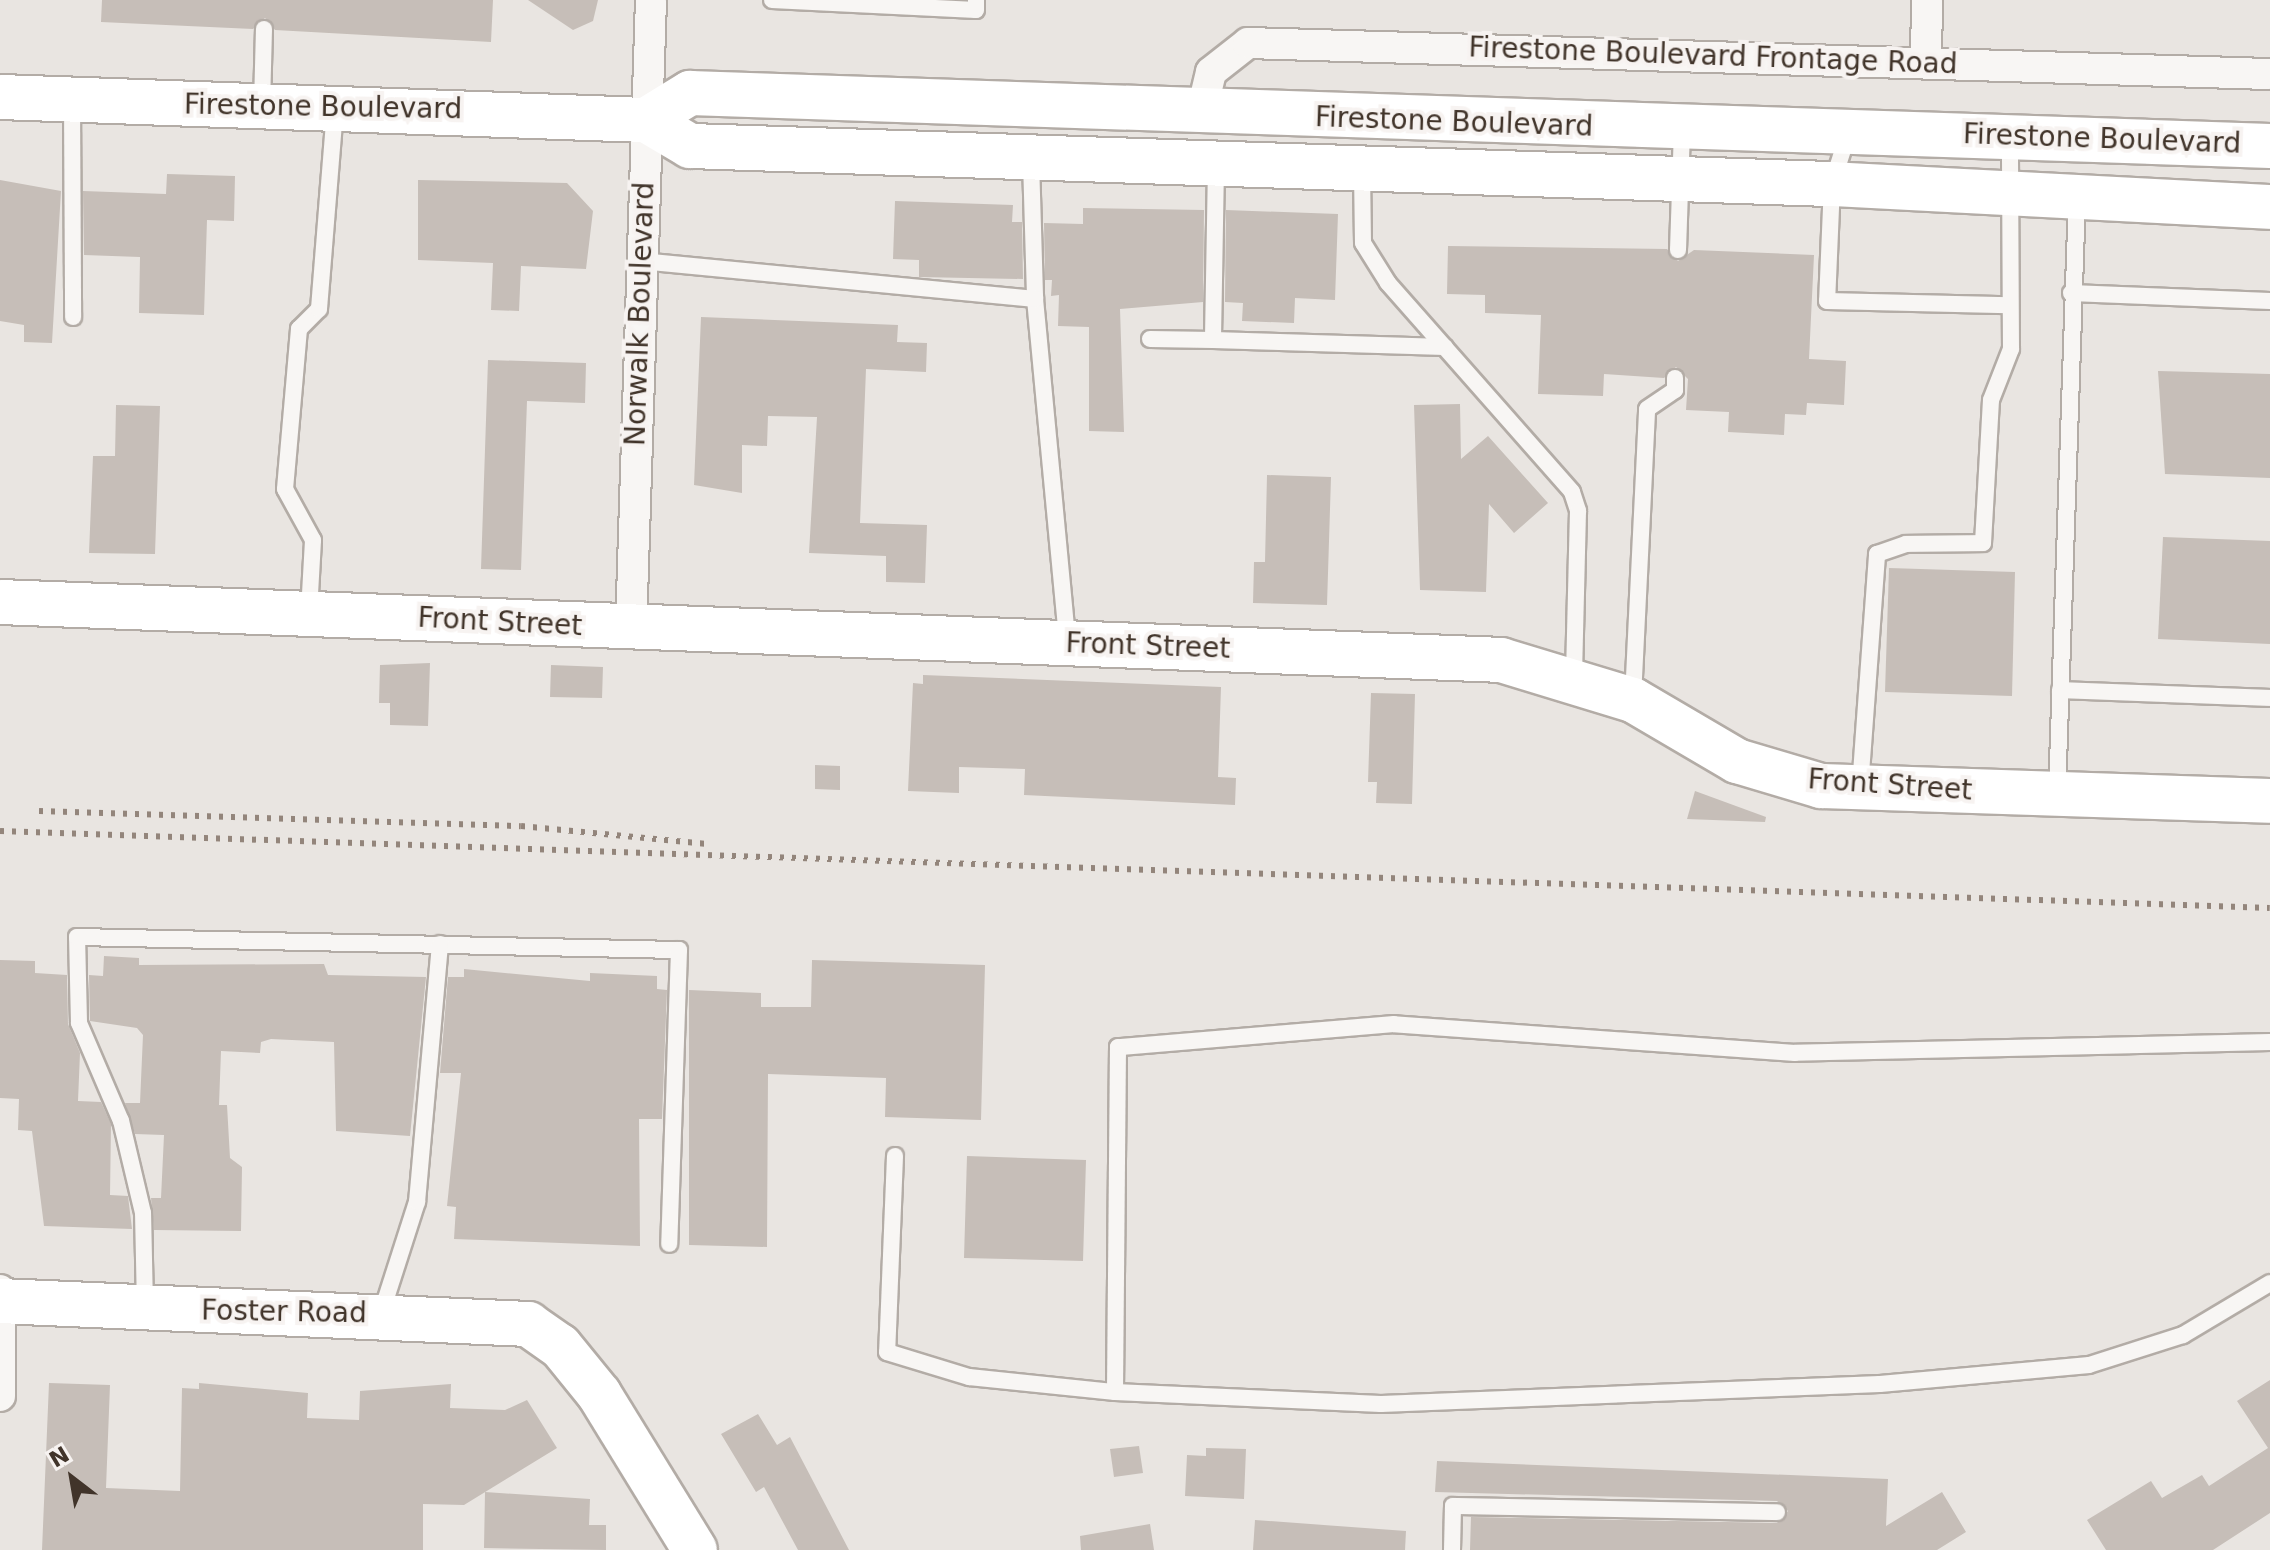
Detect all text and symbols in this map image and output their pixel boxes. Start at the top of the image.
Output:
street label: Firestone Boulevard Frontage Road [1468,31,1958,81]
street label: Firestone Boulevard [184,88,462,126]
street label: Firestone Boulevard [1314,100,1594,144]
street label: Firestone Boulevard [1962,117,2242,161]
street label: Norwalk Boulevard [619,181,661,447]
street label: Front Street [417,601,583,643]
street label: Front Street [1065,626,1231,666]
street label: Front Street [1807,762,1973,808]
street label: Foster Road [201,1294,367,1330]
north arrow [32,1438,112,1518]
text: N [45,1442,74,1472]

